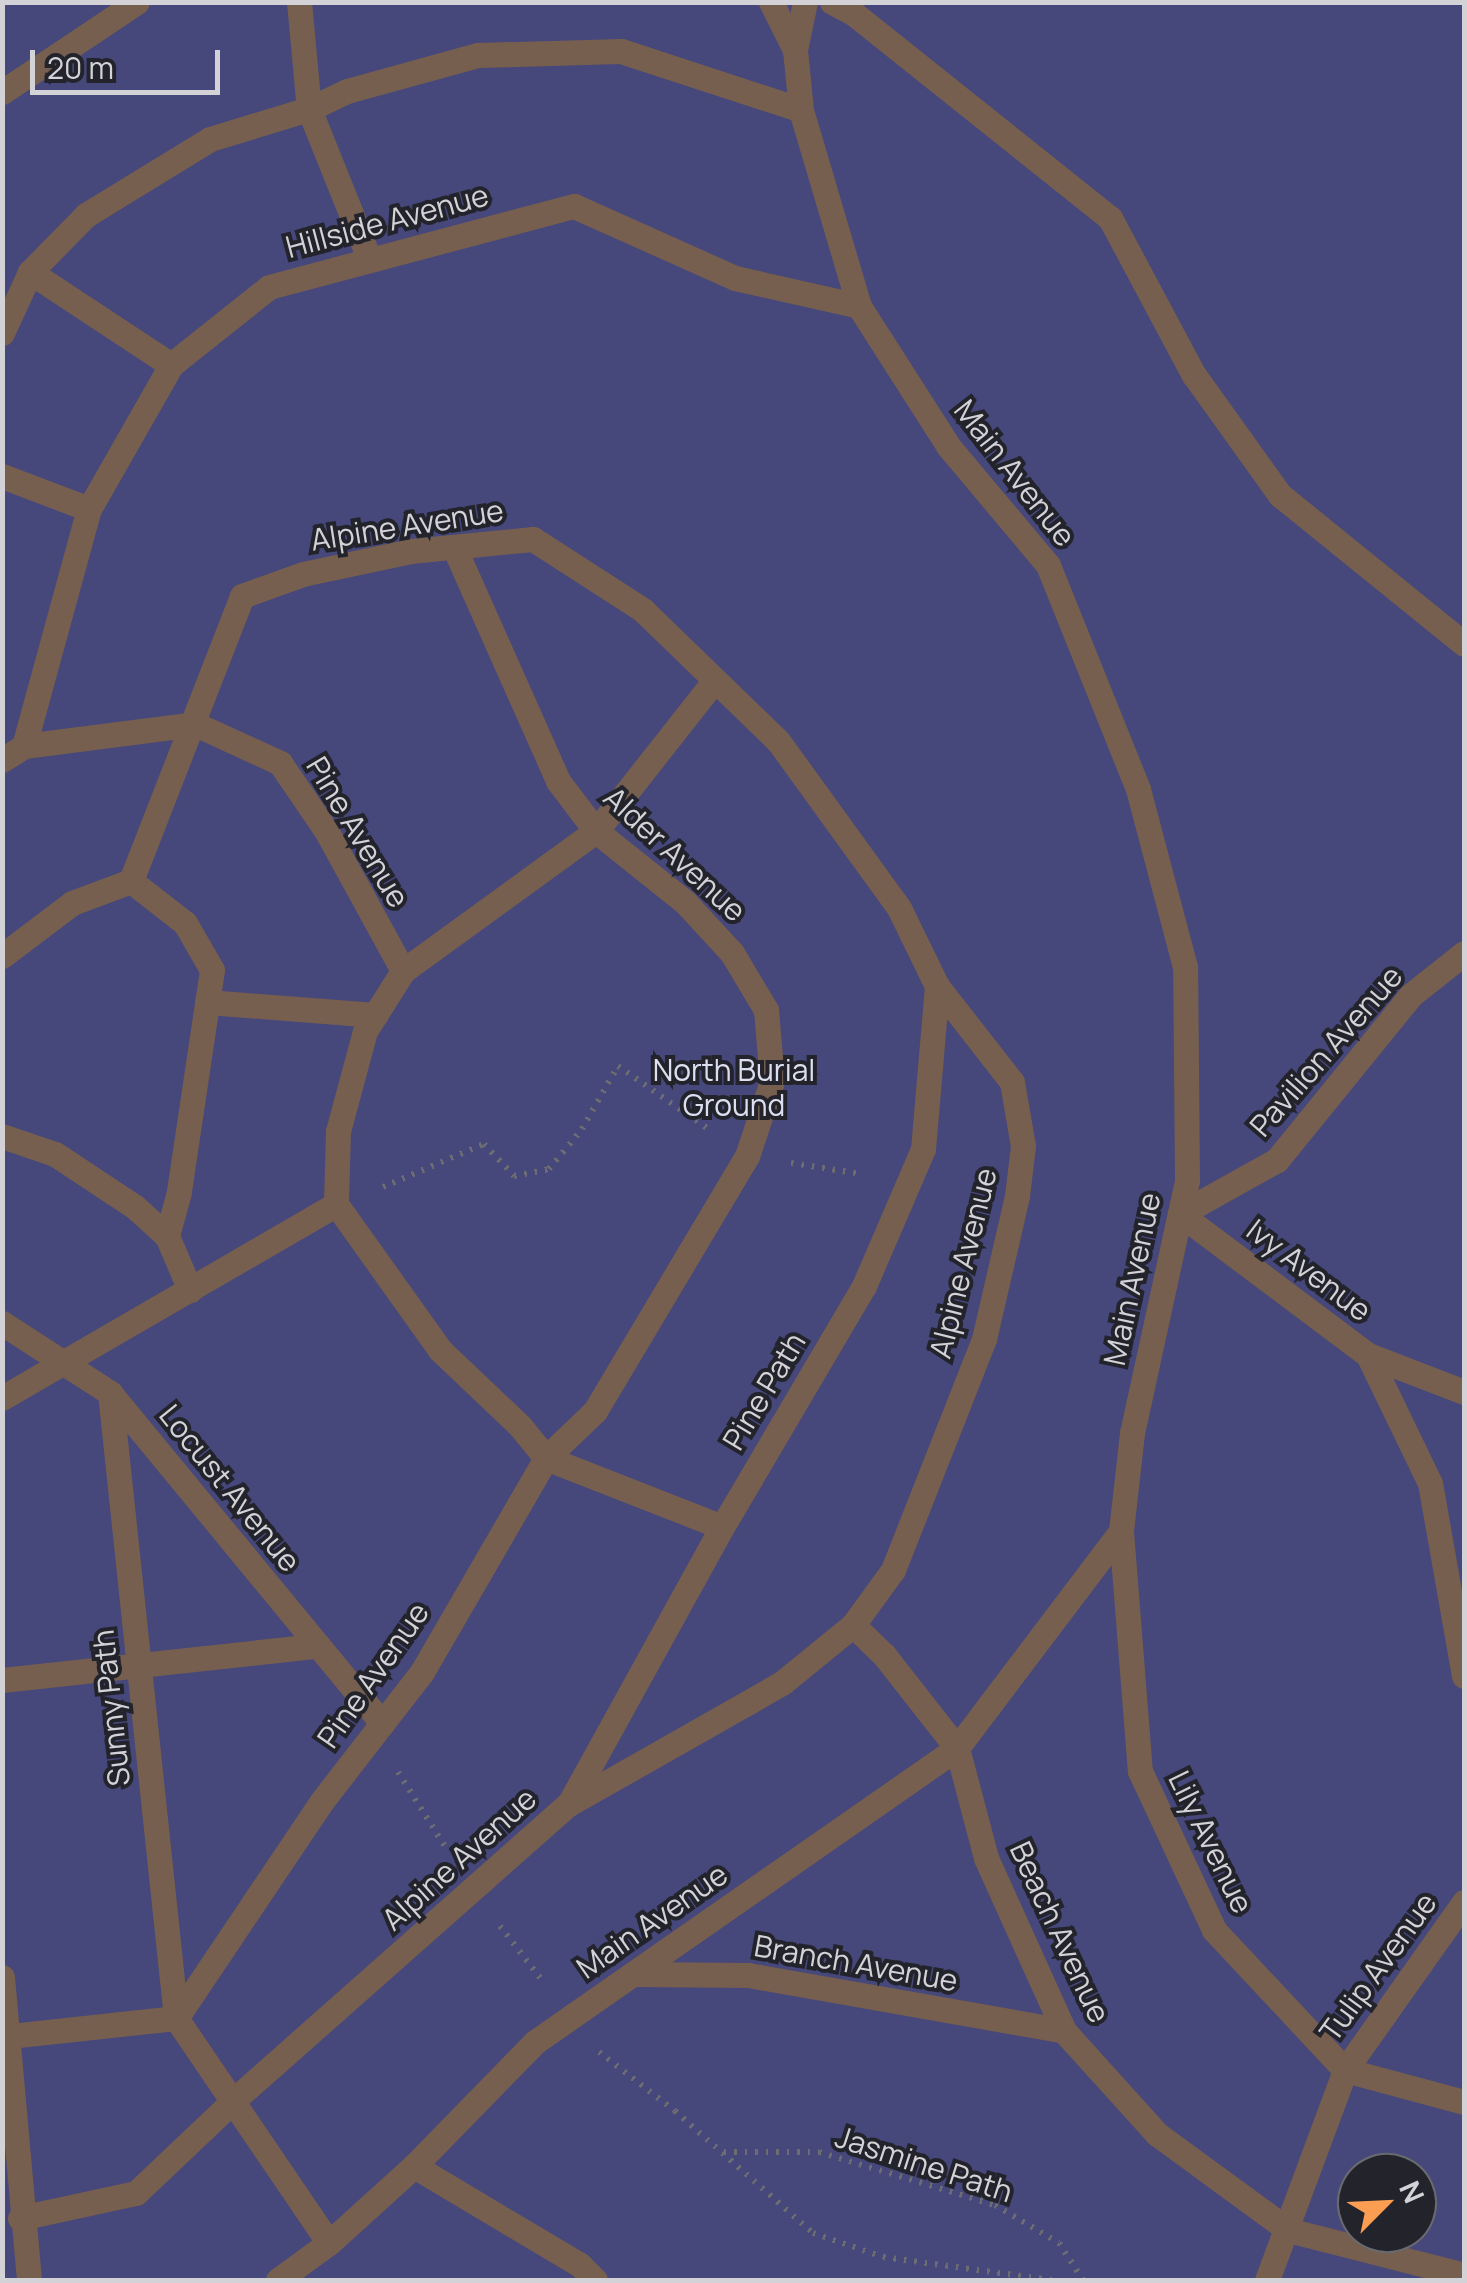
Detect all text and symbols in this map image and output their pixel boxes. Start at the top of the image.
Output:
scale bar [35,30,225,92]
text: 20 m [47,47,114,88]
street label: Hillside Avenue [282,177,492,265]
street label: Main Avenue [947,393,1083,553]
street label: Alpine Avenue [308,492,506,558]
street label: Pine Avenue [299,750,417,914]
street label: Alder Avenue [597,779,753,929]
street label: Pavilion Avenue [1242,958,1410,1144]
park label: North Burial Ground [653,1052,815,1122]
street label: Alpine Avenue [922,1164,1004,1362]
street label: Main Avenue [1096,1189,1168,1369]
street label: Ivy Avenue [1240,1212,1378,1328]
street label: Pine Path [715,1326,813,1456]
street label: Locust Avenue [152,1397,308,1579]
street label: Pine Avenue [310,1595,436,1755]
street label: Sunny Path [85,1628,137,1788]
street label: Lily Avenue [1161,1765,1261,1919]
street label: Alpine Avenue [375,1780,543,1938]
street label: Beach Avenue [1002,1836,1118,2028]
street label: Main Avenue [570,1856,734,1986]
street label: Tulip Avenue [1312,1886,1444,2048]
street label: Branch Avenue [751,1927,961,1999]
street label: Jasmine Path [831,2118,1017,2210]
north arrow [1337,2153,1437,2253]
text: N [1391,2175,1434,2209]

